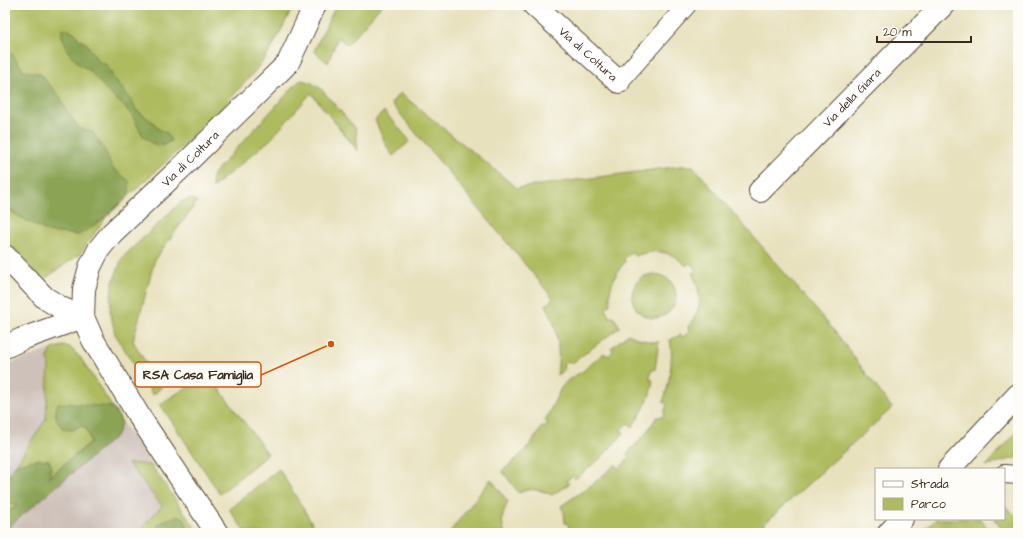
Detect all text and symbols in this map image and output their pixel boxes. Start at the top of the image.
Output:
scale bar [877,18,971,44]
street label: Via di Coltura [555,23,621,85]
text: 20 m [883,24,912,41]
street label: Via della Giara [819,64,885,131]
street label: Via di Coltura [158,127,223,190]
callout: RSA Casa Famiglia [135,362,261,387]
text: RSA Casa Famiglia [143,366,254,386]
legend [875,468,1005,520]
text: Strada [911,476,949,493]
text: Parco [911,496,946,513]

